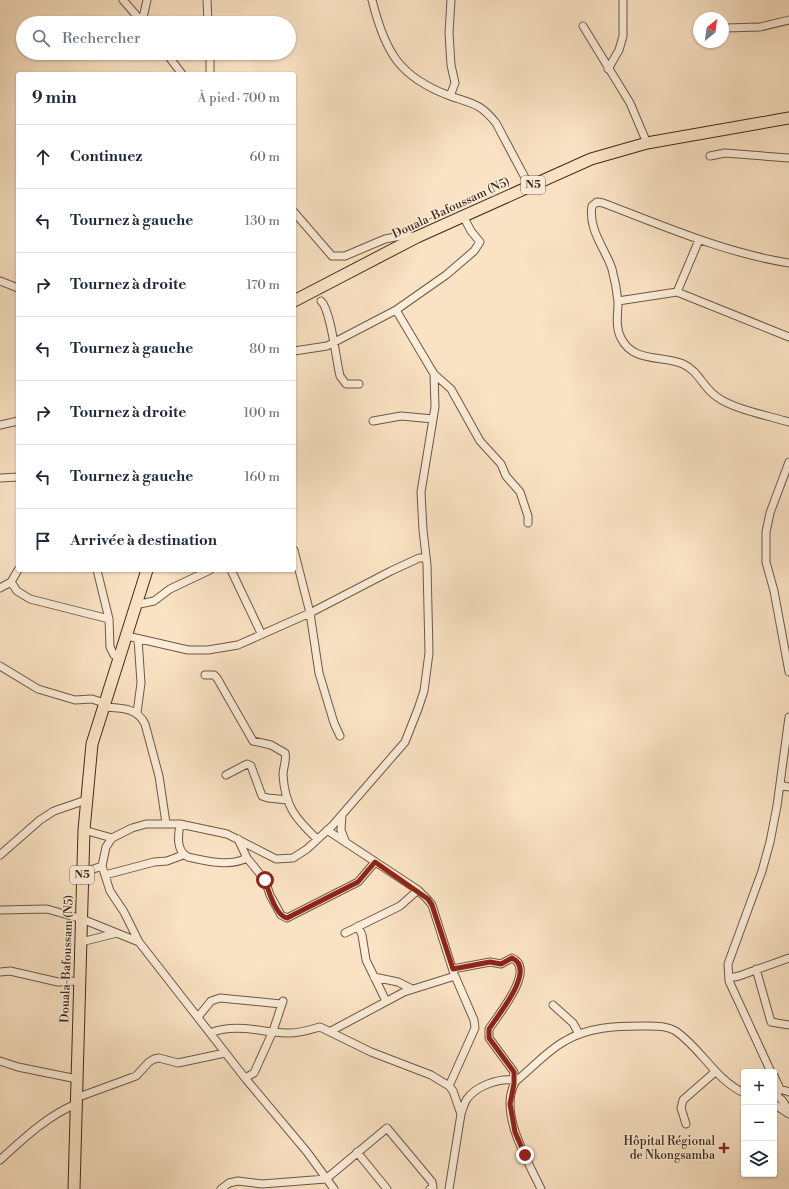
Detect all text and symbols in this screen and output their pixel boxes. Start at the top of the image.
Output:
north arrow [693,12,729,48]
search box [16,16,296,60]
icon: search [30,27,52,49]
text: Rechercher [62,29,141,48]
text: 9 min [32,87,77,109]
text: À pied · 700 m [198,90,280,106]
icon: ahead [32,146,54,168]
text: Continuez [70,147,142,166]
text: 60 m [249,149,280,165]
street label: Douala-Bafoussam (N5) [390,174,512,242]
road number: N5 [521,176,545,194]
icon: left [32,210,54,232]
text: Tournez à gauche [70,211,193,230]
text: 130 m [245,213,280,229]
icon: right [32,274,54,296]
text: Tournez à droite [70,275,186,294]
text: 170 m [246,277,280,293]
icon: left [32,338,54,360]
text: Tournez à gauche [70,339,193,358]
text: 80 m [249,341,280,357]
icon: right [32,402,54,424]
text: Tournez à droite [70,403,186,422]
text: 100 m [244,405,280,421]
icon: left [32,466,54,488]
text: Tournez à gauche [70,467,193,486]
text: 160 m [244,469,280,485]
icon: arrive [32,530,54,552]
text: Arrivée à destination [70,531,217,550]
road number: N5 [70,866,94,884]
route start [256,871,274,889]
street label: Douala-Bafoussam (N5) [57,895,77,1023]
map controls [741,1069,777,1177]
button: + [741,1069,777,1105]
button: − [741,1105,777,1141]
place label: Hôpital Régional de Nkongsamba [623,1134,716,1163]
button: layers [741,1141,777,1177]
marker: Hôpital Régional de Nkongsamba [718,1142,730,1154]
route end [516,1146,534,1164]

